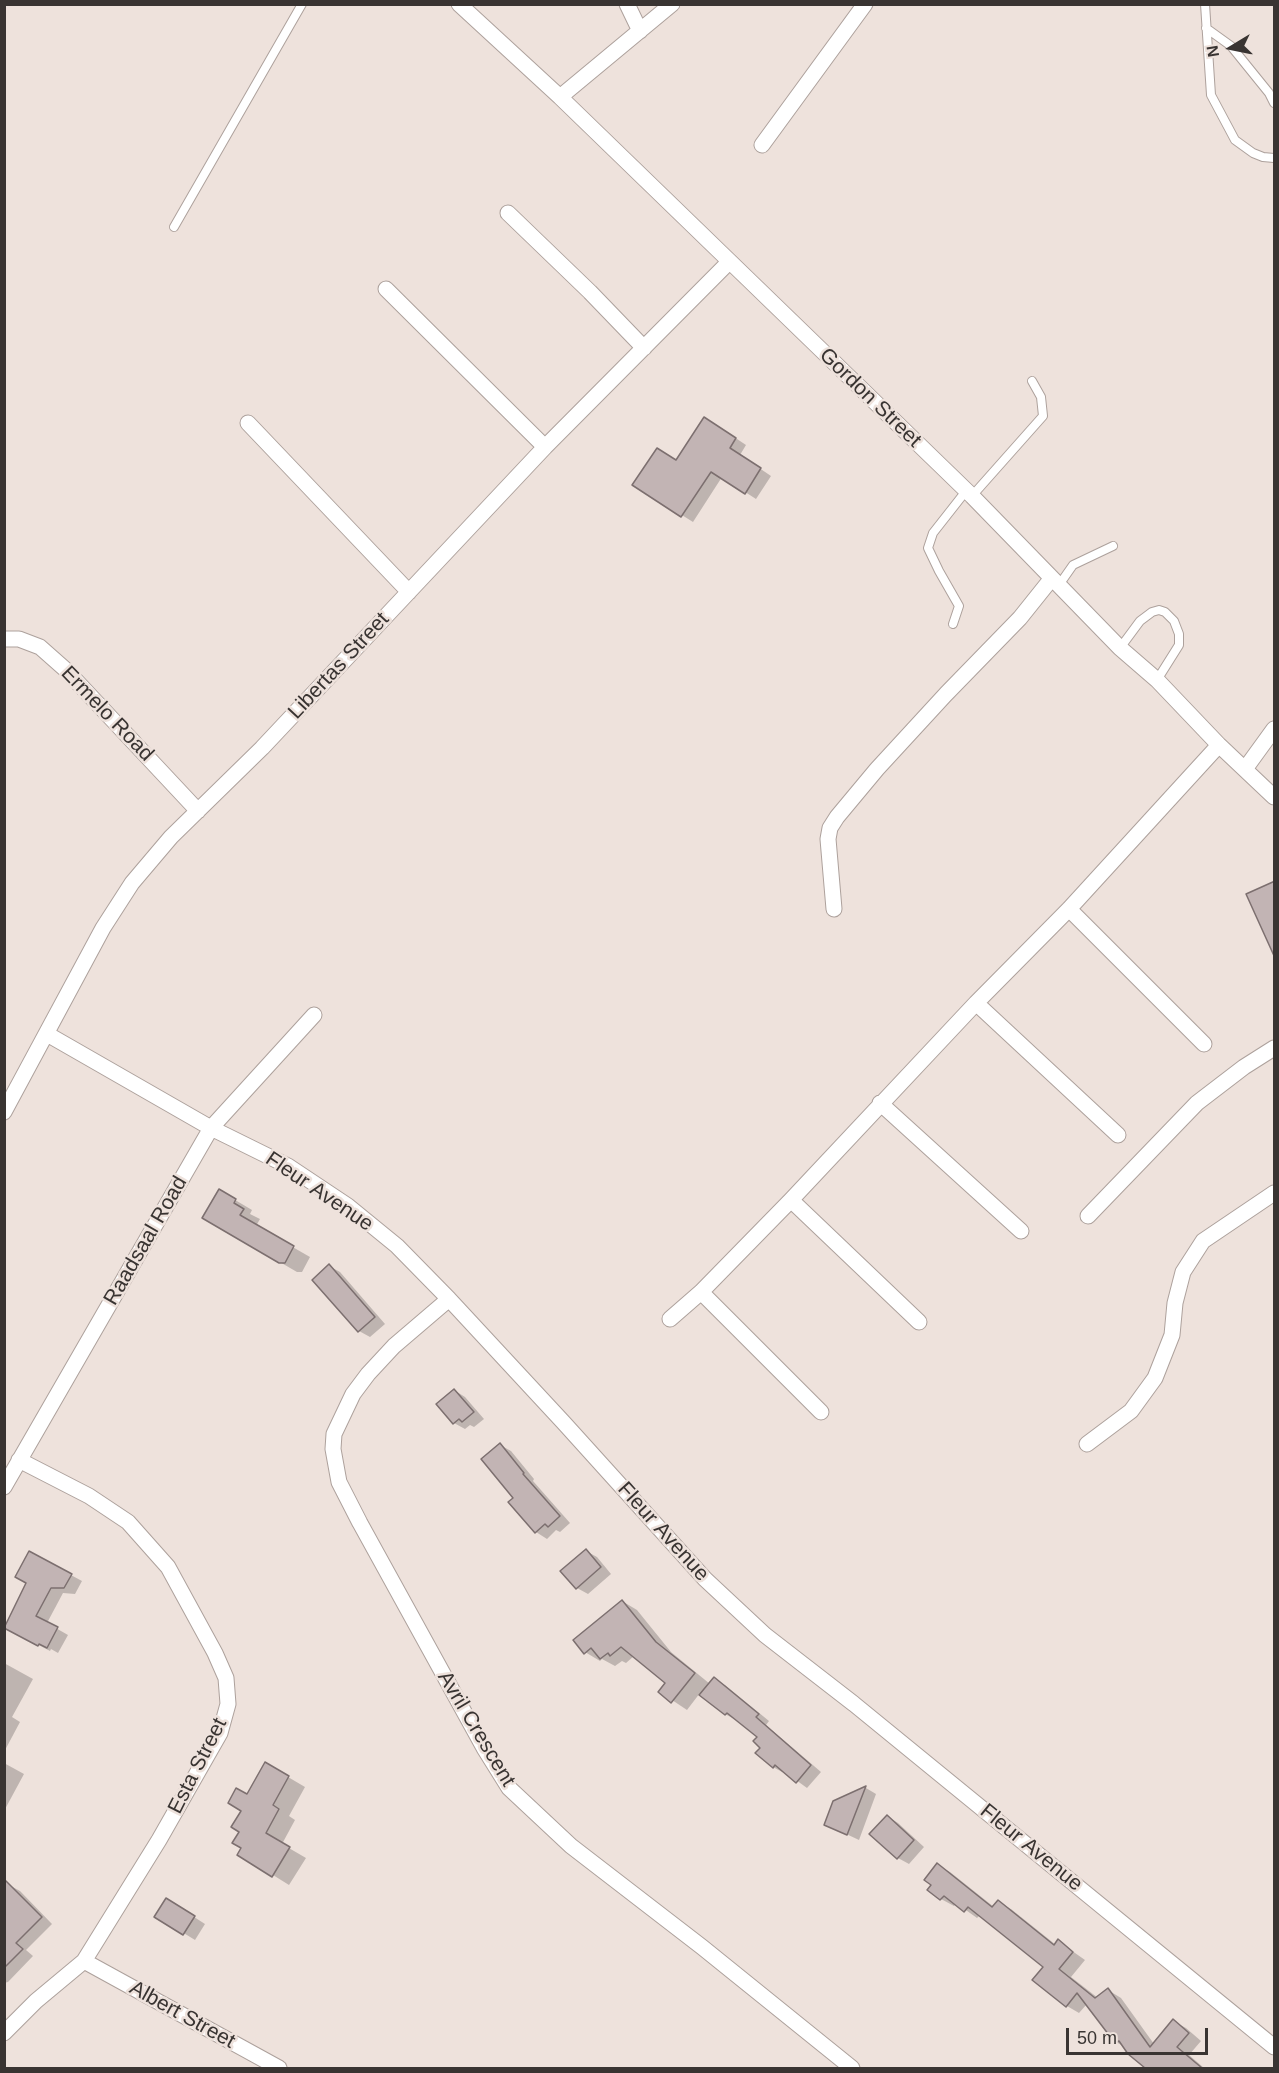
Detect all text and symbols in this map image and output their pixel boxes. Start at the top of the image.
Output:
north arrow [1201,18,1261,78]
text: N [1203,44,1222,58]
street label: Gordon Street [814,343,926,453]
street label: Libertas Street [283,607,395,725]
street label: Ermelo Road [55,661,159,767]
street label: Fleur Avenue [260,1147,378,1237]
street label: Raadsaal Road [99,1172,193,1310]
street label: Fleur Avenue [612,1477,714,1587]
street label: Avril Crescent [432,1667,520,1791]
street label: Esta Street [163,1714,233,1818]
street label: Fleur Avenue [975,1799,1087,1897]
street label: Albert Street [125,1976,239,2054]
scale bar [1069,2016,1212,2054]
text: 50 m [1077,2028,1117,2048]

